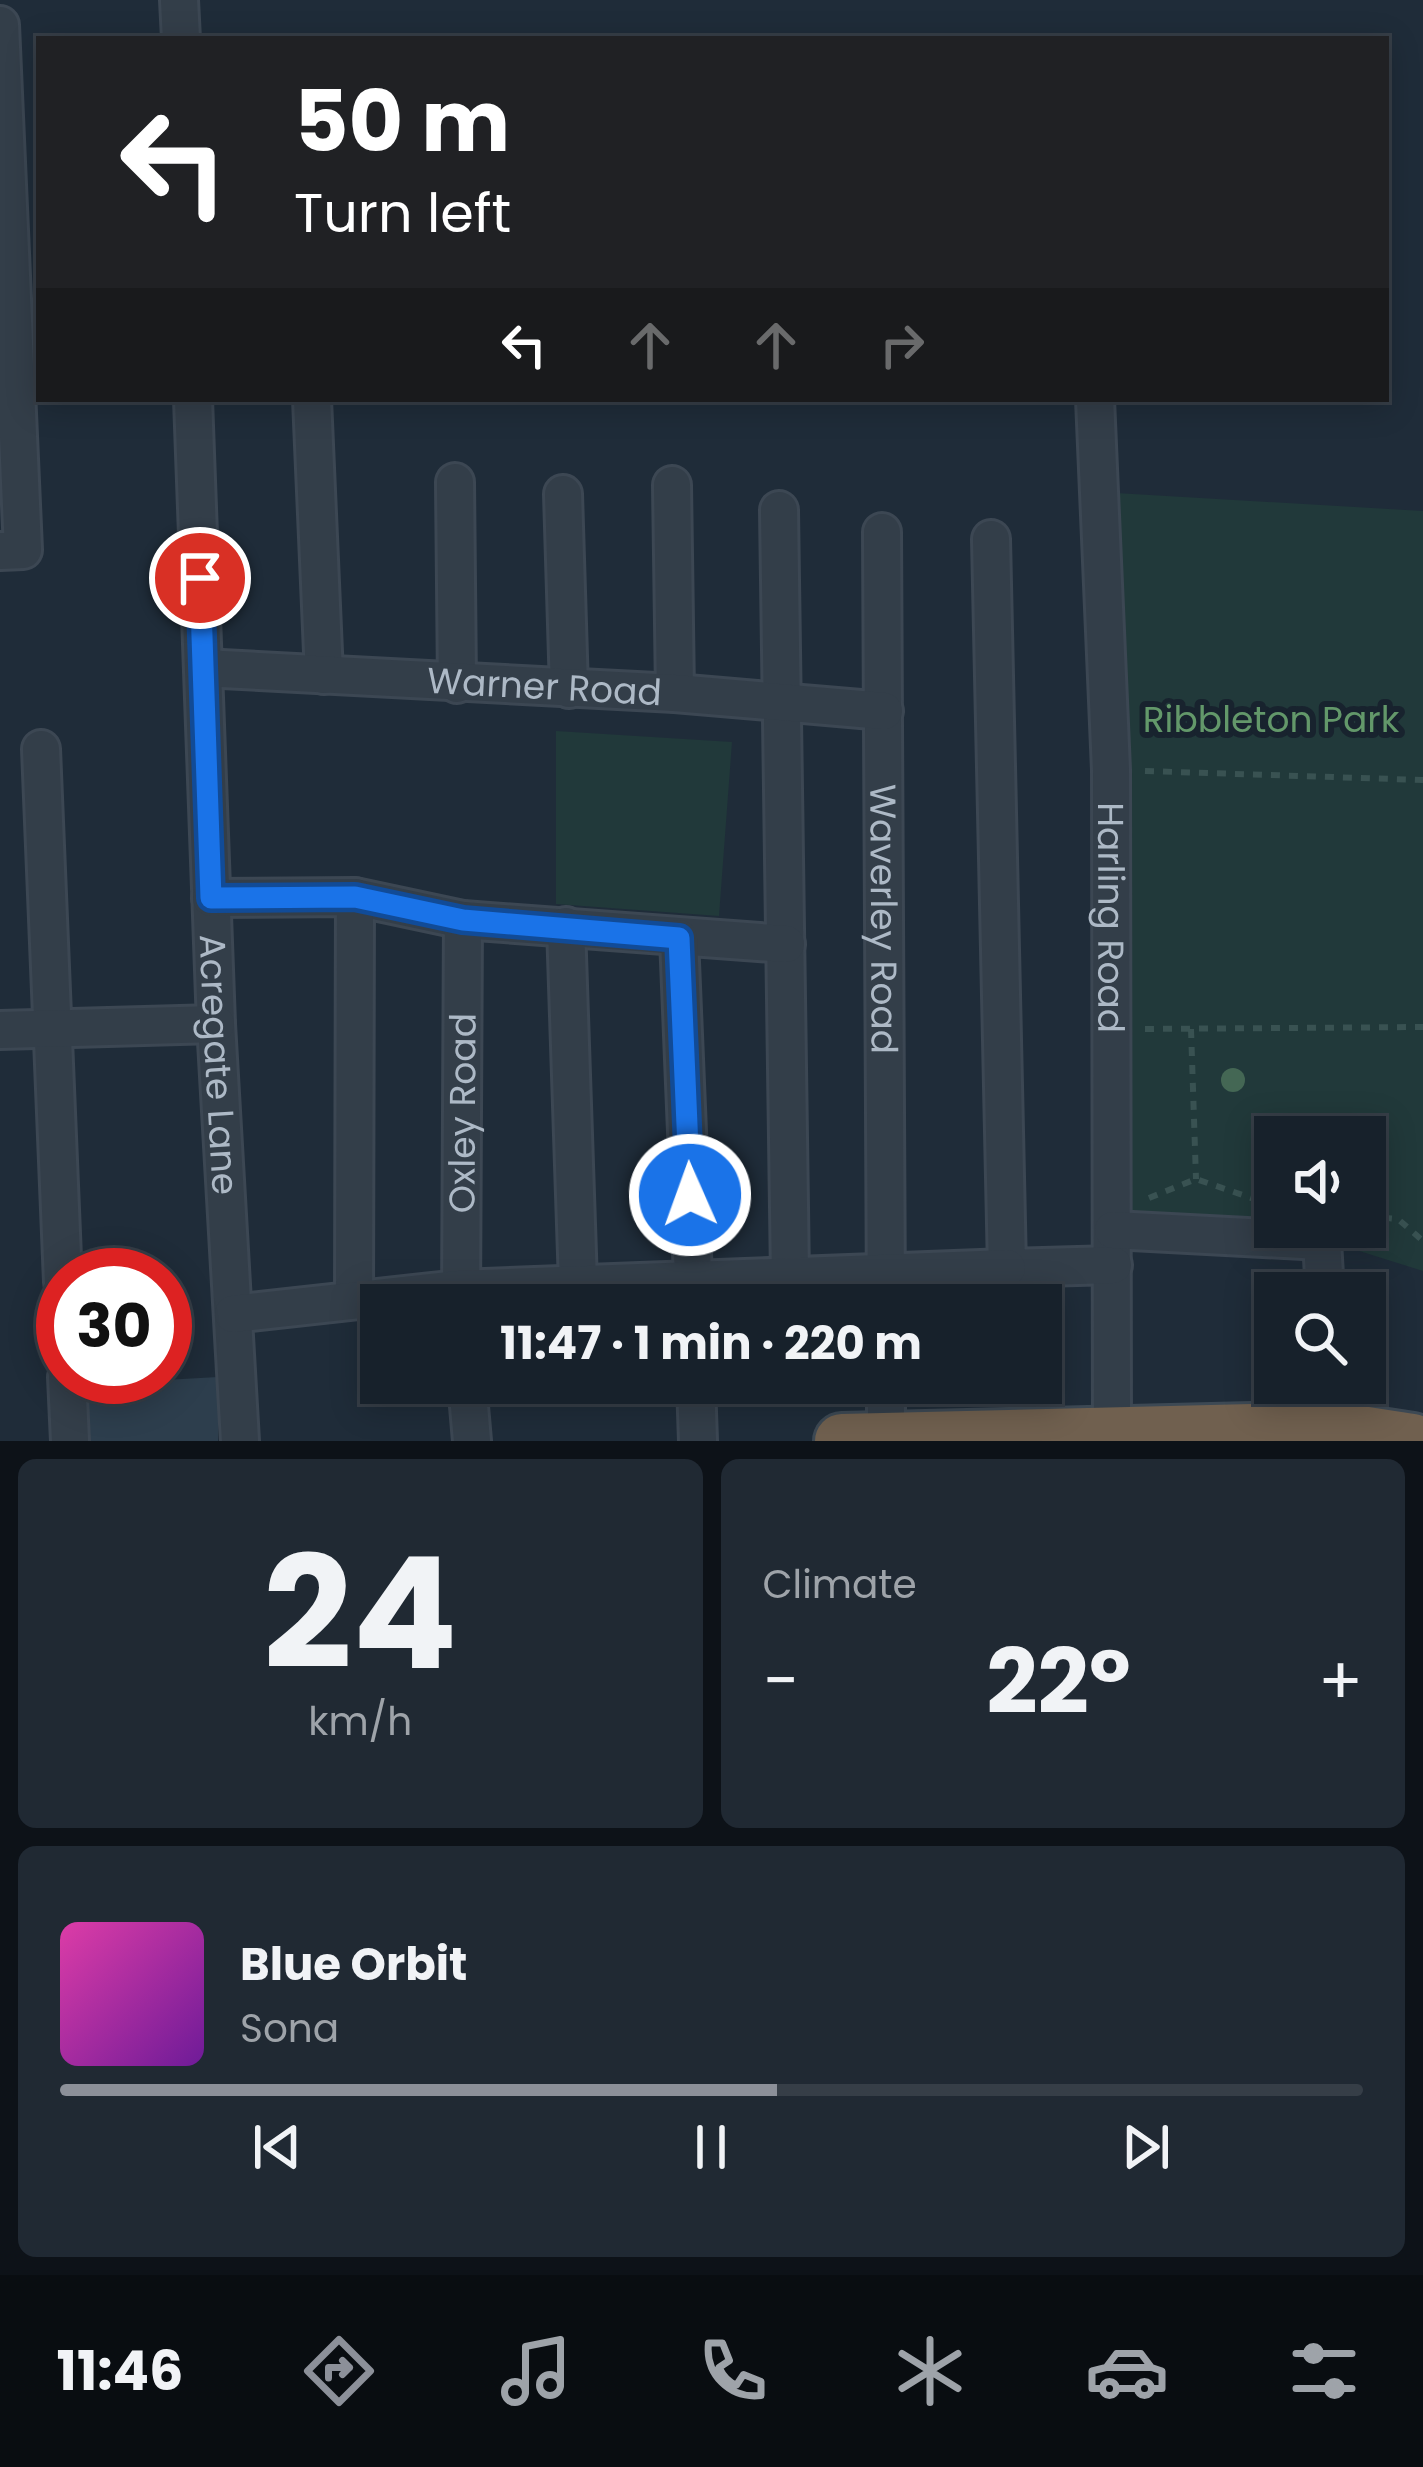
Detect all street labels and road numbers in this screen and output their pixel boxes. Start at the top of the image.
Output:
street label: Warner Road [426,654,663,718]
street label: Waverley Road [858,784,910,1054]
street label: Harling Road [1086,802,1137,1033]
street label: Acregate Lane [187,933,251,1196]
street label: Oxley Road [436,1013,488,1213]

